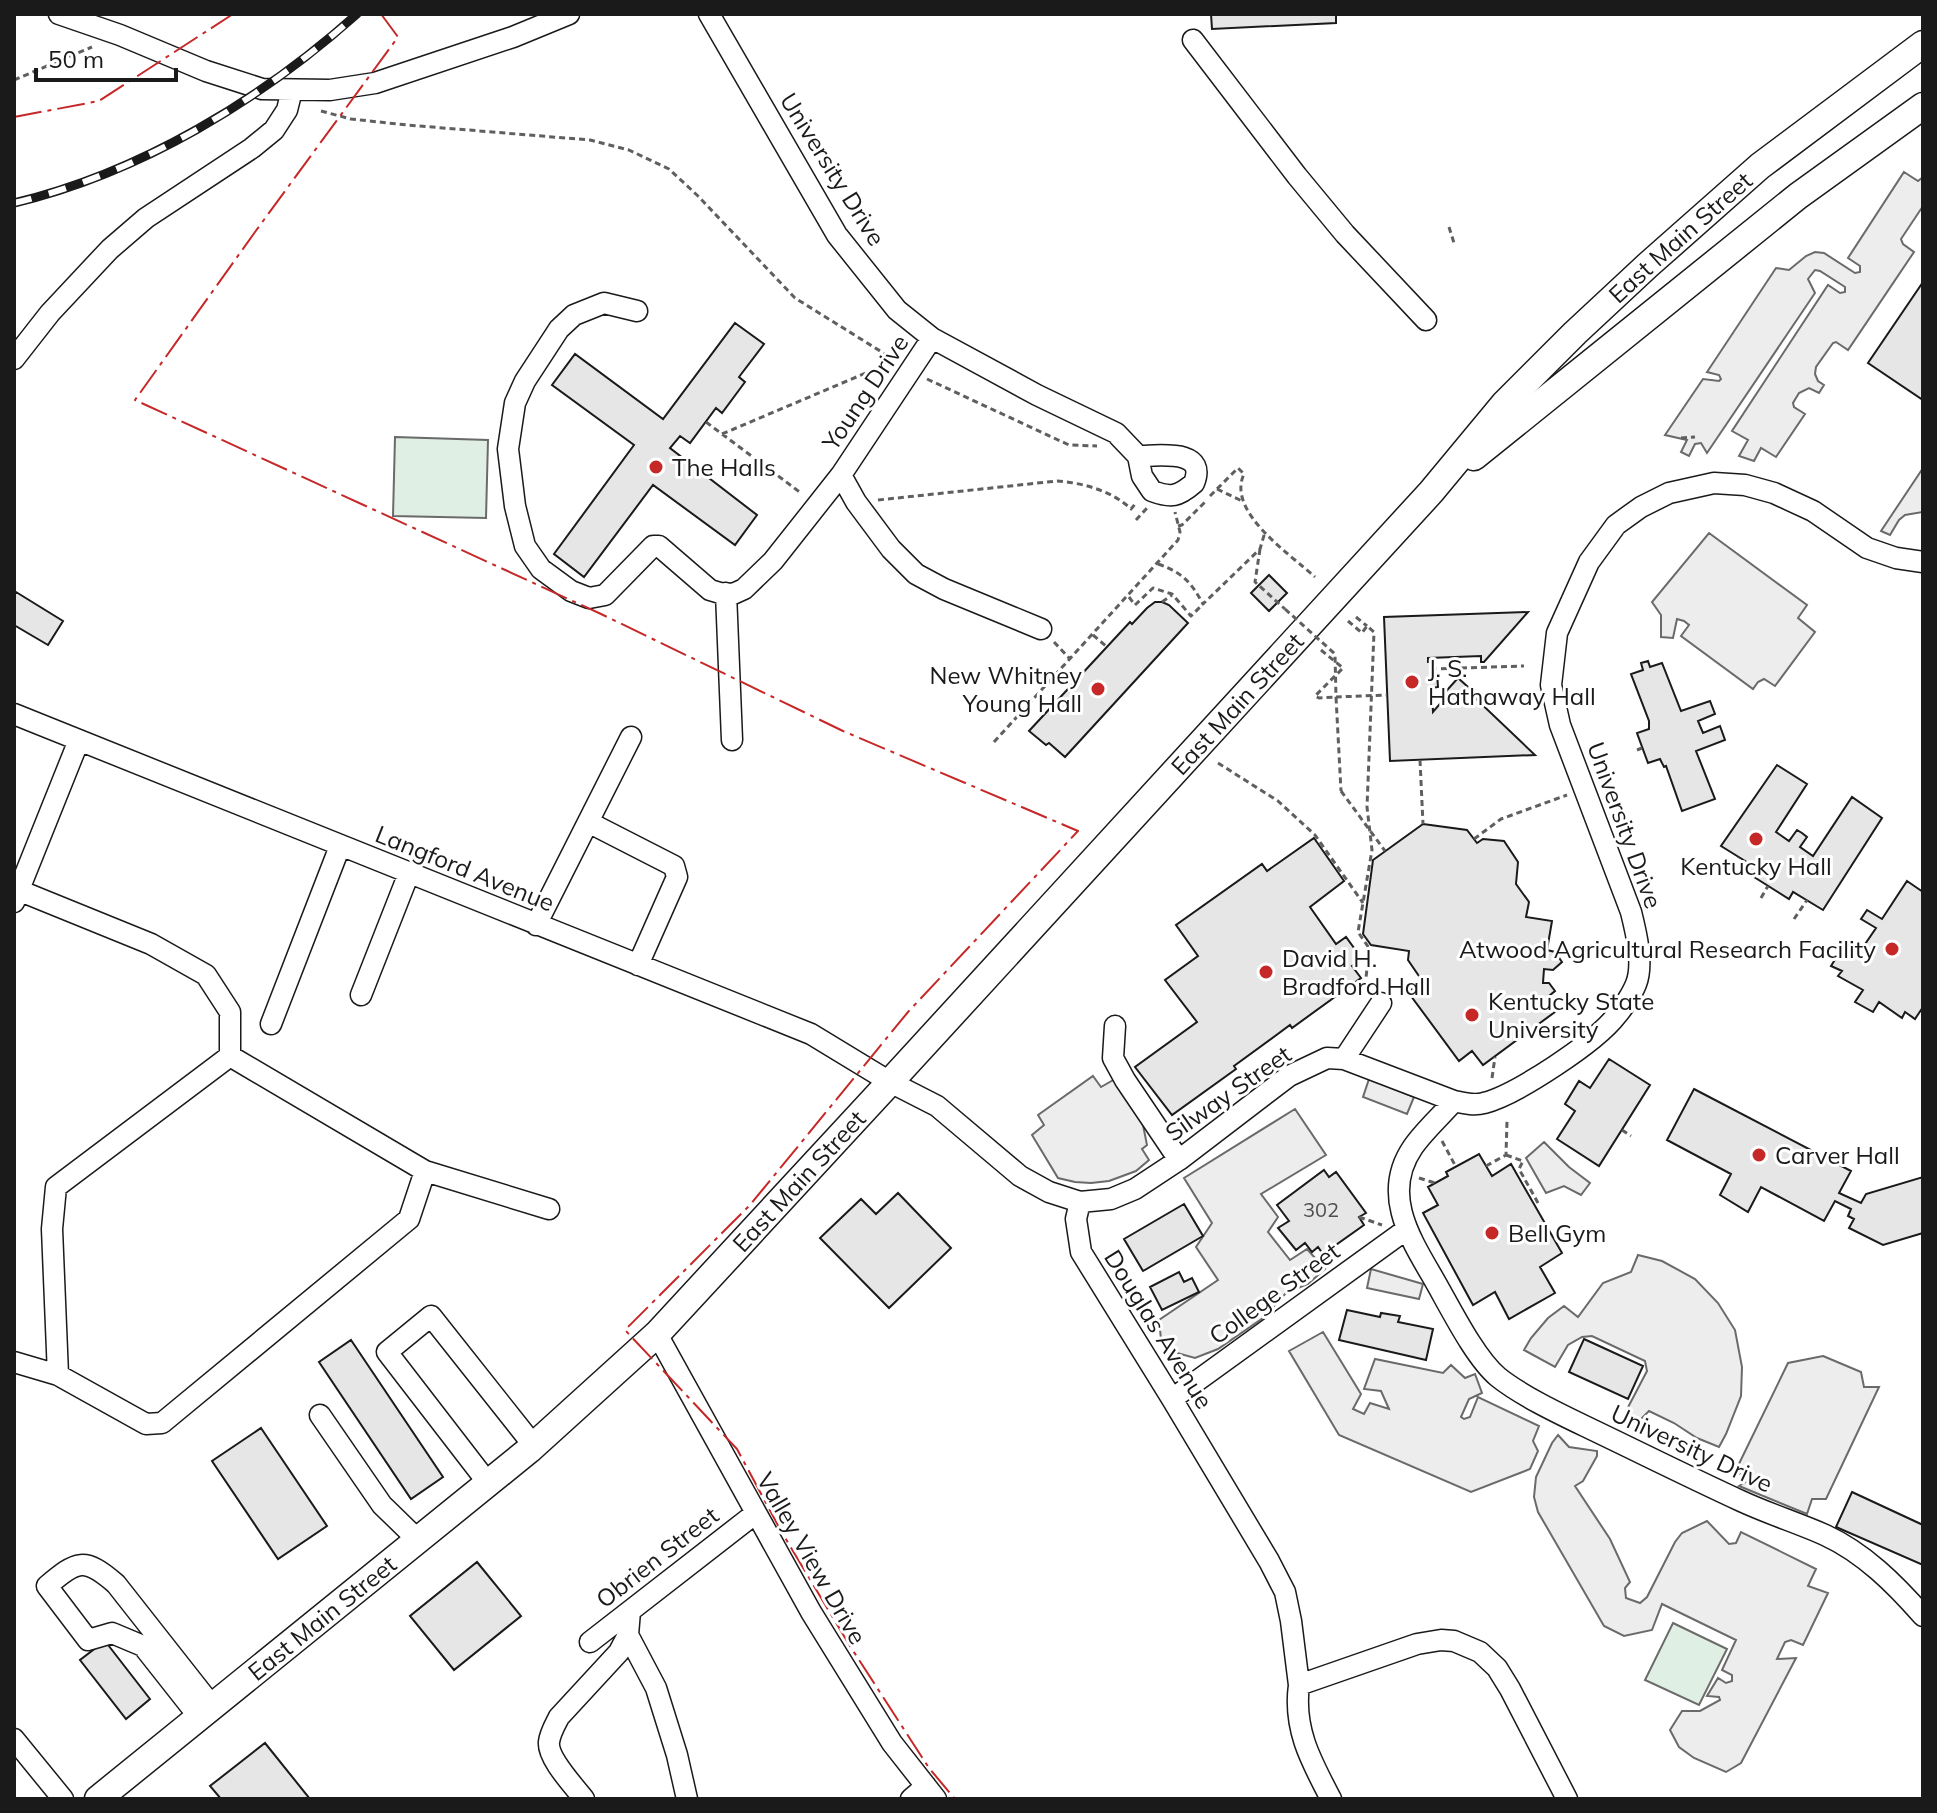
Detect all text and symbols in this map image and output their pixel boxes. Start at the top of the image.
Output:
scale bar [36,32,176,82]
text: 50 m [48,44,104,74]
street label: University Drive [774,87,892,251]
street label: East Main Street [1602,165,1758,309]
street label: Young Drive [815,328,915,456]
place label: The Halls [672,452,776,482]
marker: The Halls [647,458,665,476]
street label: East Main Street [1164,626,1310,781]
place label: J. S. Hathaway Hall [1428,653,1596,711]
place label: New Whitney Young Hall [929,660,1082,718]
marker: J. S. Hathaway Hall [1403,673,1421,691]
marker: New Whitney Young Hall [1089,680,1107,698]
street label: University Drive [1581,738,1669,912]
street label: Langford Avenue [371,818,559,918]
marker: Kentucky Hall [1747,830,1765,848]
place label: Kentucky Hall [1680,851,1832,881]
place label: Atwood Agricultural Research Facility [1459,934,1876,964]
marker: Atwood Agricultural Research Facility [1883,940,1901,958]
place label: David H. Bradford Hall [1282,943,1431,1001]
marker: David H. Bradford Hall [1257,963,1275,981]
place label: Kentucky State University [1488,986,1654,1044]
marker: Kentucky State University [1463,1006,1481,1024]
street label: Silway Street [1159,1039,1297,1147]
street label: East Main Street [726,1104,872,1258]
place label: Carver Hall [1775,1140,1900,1170]
marker: Carver Hall [1750,1146,1768,1164]
house number: 302 [1303,1197,1339,1222]
place label: Bell Gym [1508,1218,1606,1248]
marker: Bell Gym [1483,1224,1501,1242]
street label: College Street [1203,1236,1345,1350]
street label: Douglas Avenue [1098,1244,1220,1414]
street label: University Drive [1607,1397,1777,1499]
street label: Valley View Drive [751,1467,873,1649]
street label: Obrien Street [590,1500,724,1614]
street label: East Main Street [242,1549,402,1687]

